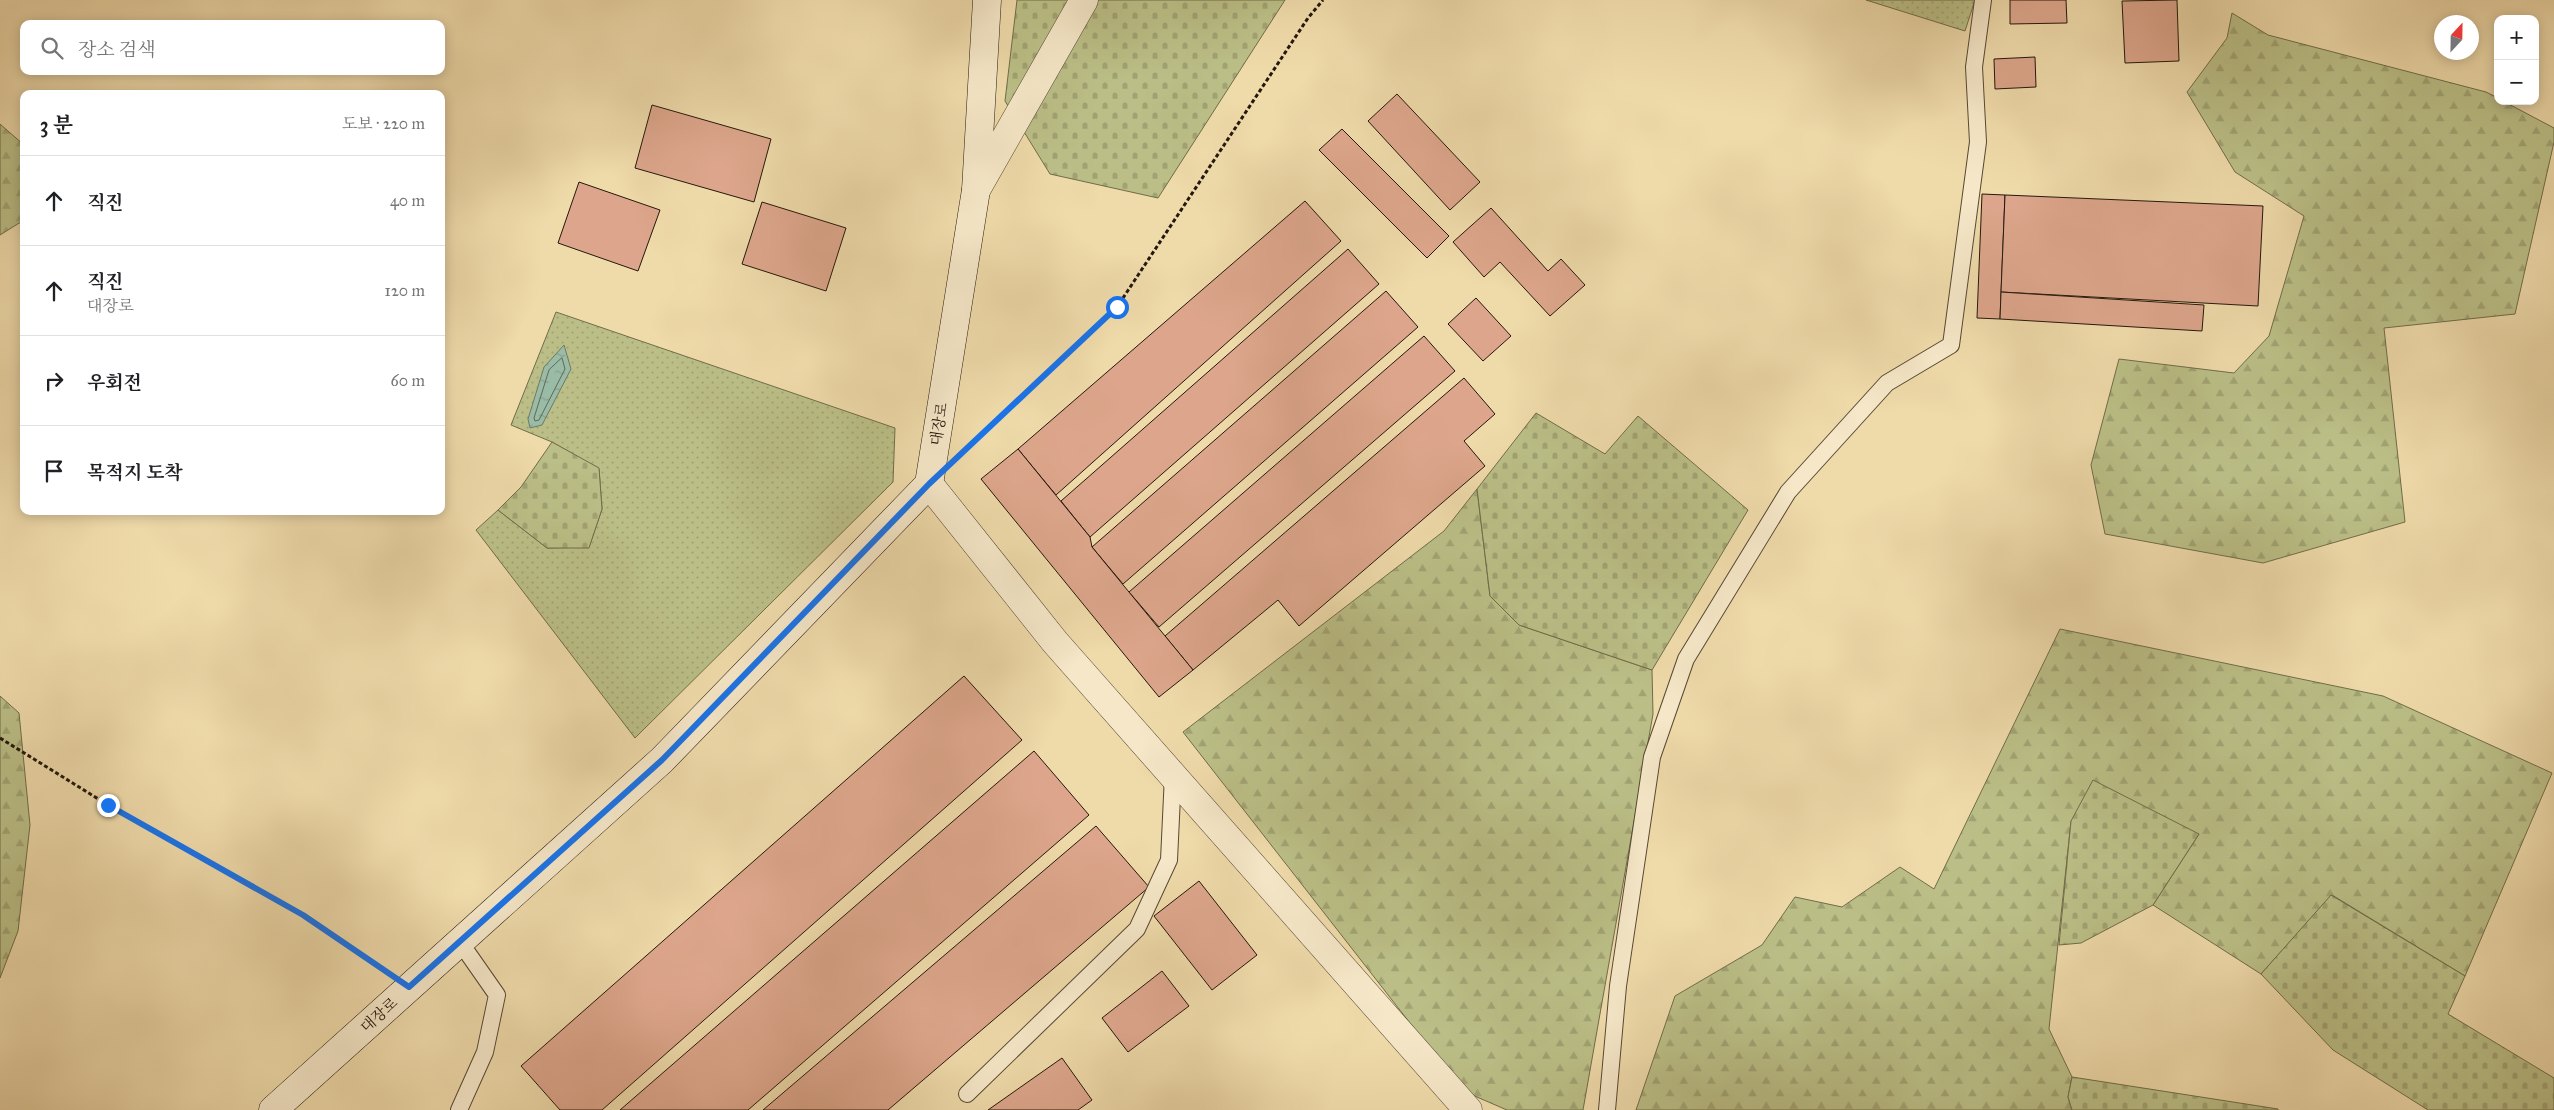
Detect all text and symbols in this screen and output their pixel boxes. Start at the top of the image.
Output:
north arrow [2434,15,2479,60]
map controls [2494,15,2539,105]
button: + [2494,15,2539,60]
search box [20,20,445,75]
icon: search [38,34,66,62]
text: 장소 검색 [78,38,156,61]
button: − [2494,60,2539,105]
text: 3 분 [40,112,73,138]
text: 도보 · 220 m [342,114,425,133]
icon: ahead [40,187,68,215]
text: 직진 [87,191,124,214]
text: 40 m [390,191,425,210]
text: 직진 [87,270,124,293]
icon: ahead [40,277,68,305]
text: 120 m [385,281,425,300]
text: 대장로 [87,296,133,315]
route start [1106,296,1129,319]
icon: right [40,367,68,395]
text: 우회전 [87,371,142,394]
text: 60 m [391,371,425,390]
street label: 대장로 [927,401,951,447]
icon: arrive [40,457,68,485]
text: 목적지 도착 [87,461,183,484]
route end [97,794,120,817]
street label: 대장로 [357,993,402,1036]

